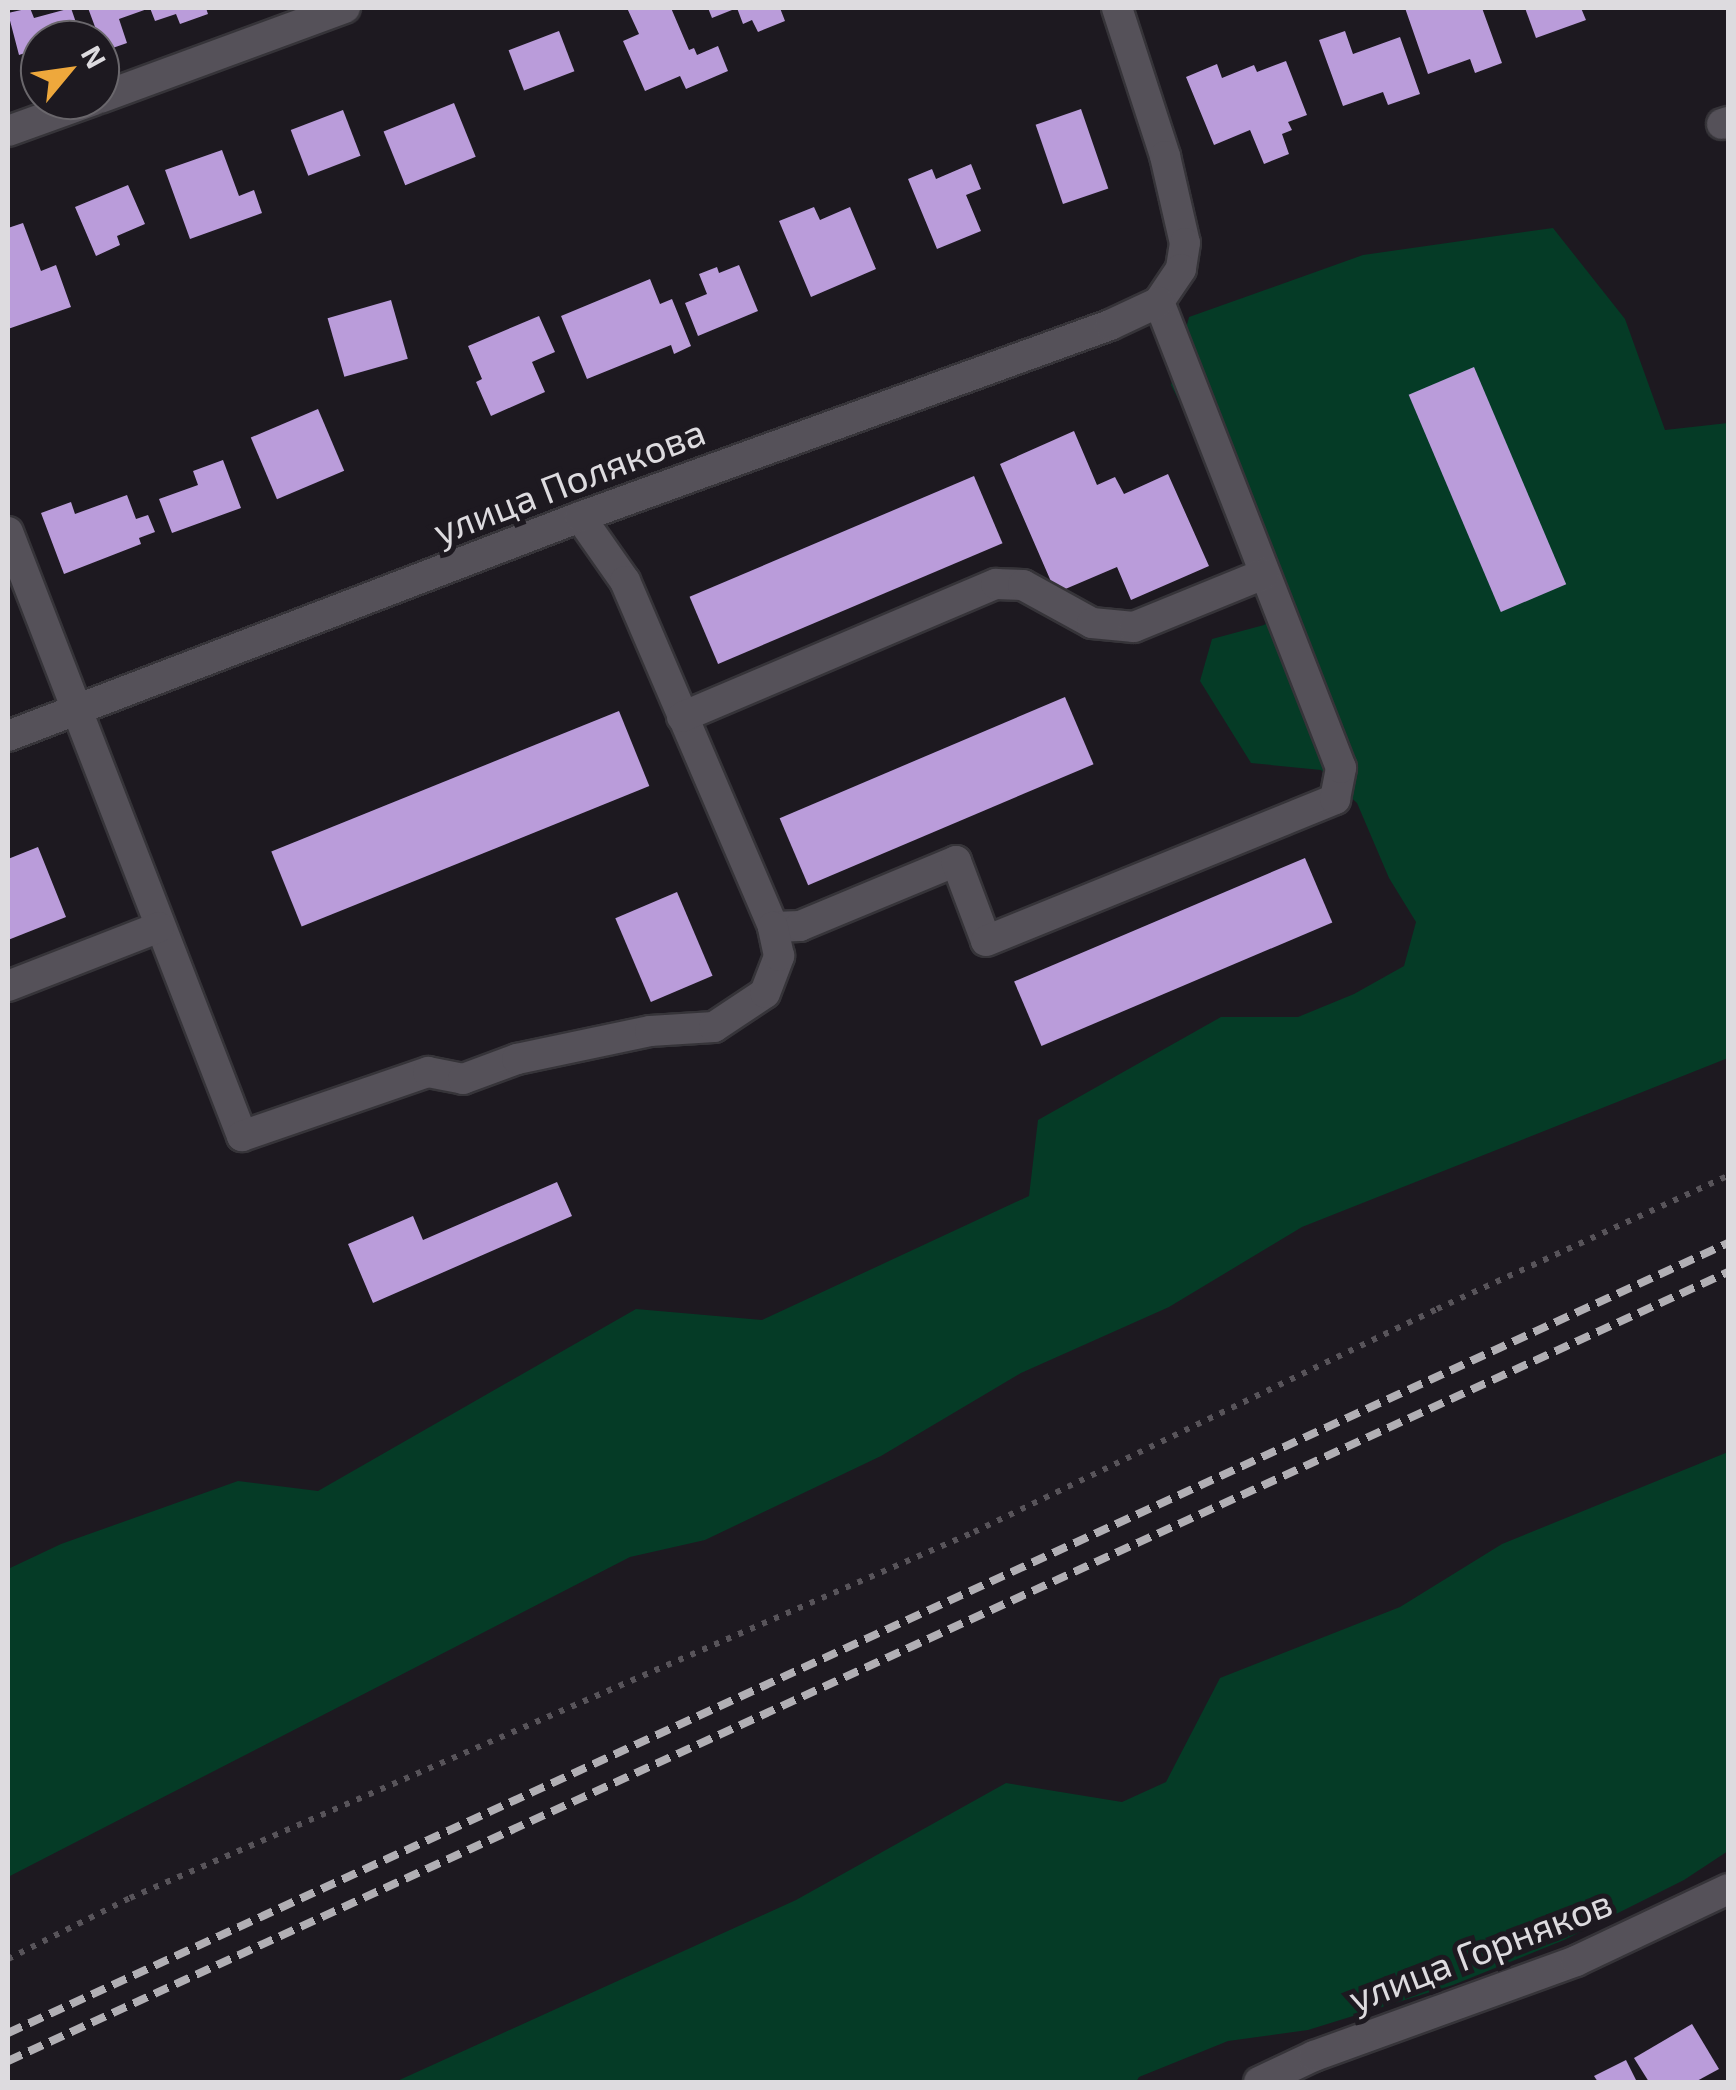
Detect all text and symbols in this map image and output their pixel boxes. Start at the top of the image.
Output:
north arrow [20,20,120,120]
text: N [75,39,114,74]
street label: улица Полякова [427,408,711,554]
street label: улица Горняков [1342,1879,1618,2021]

